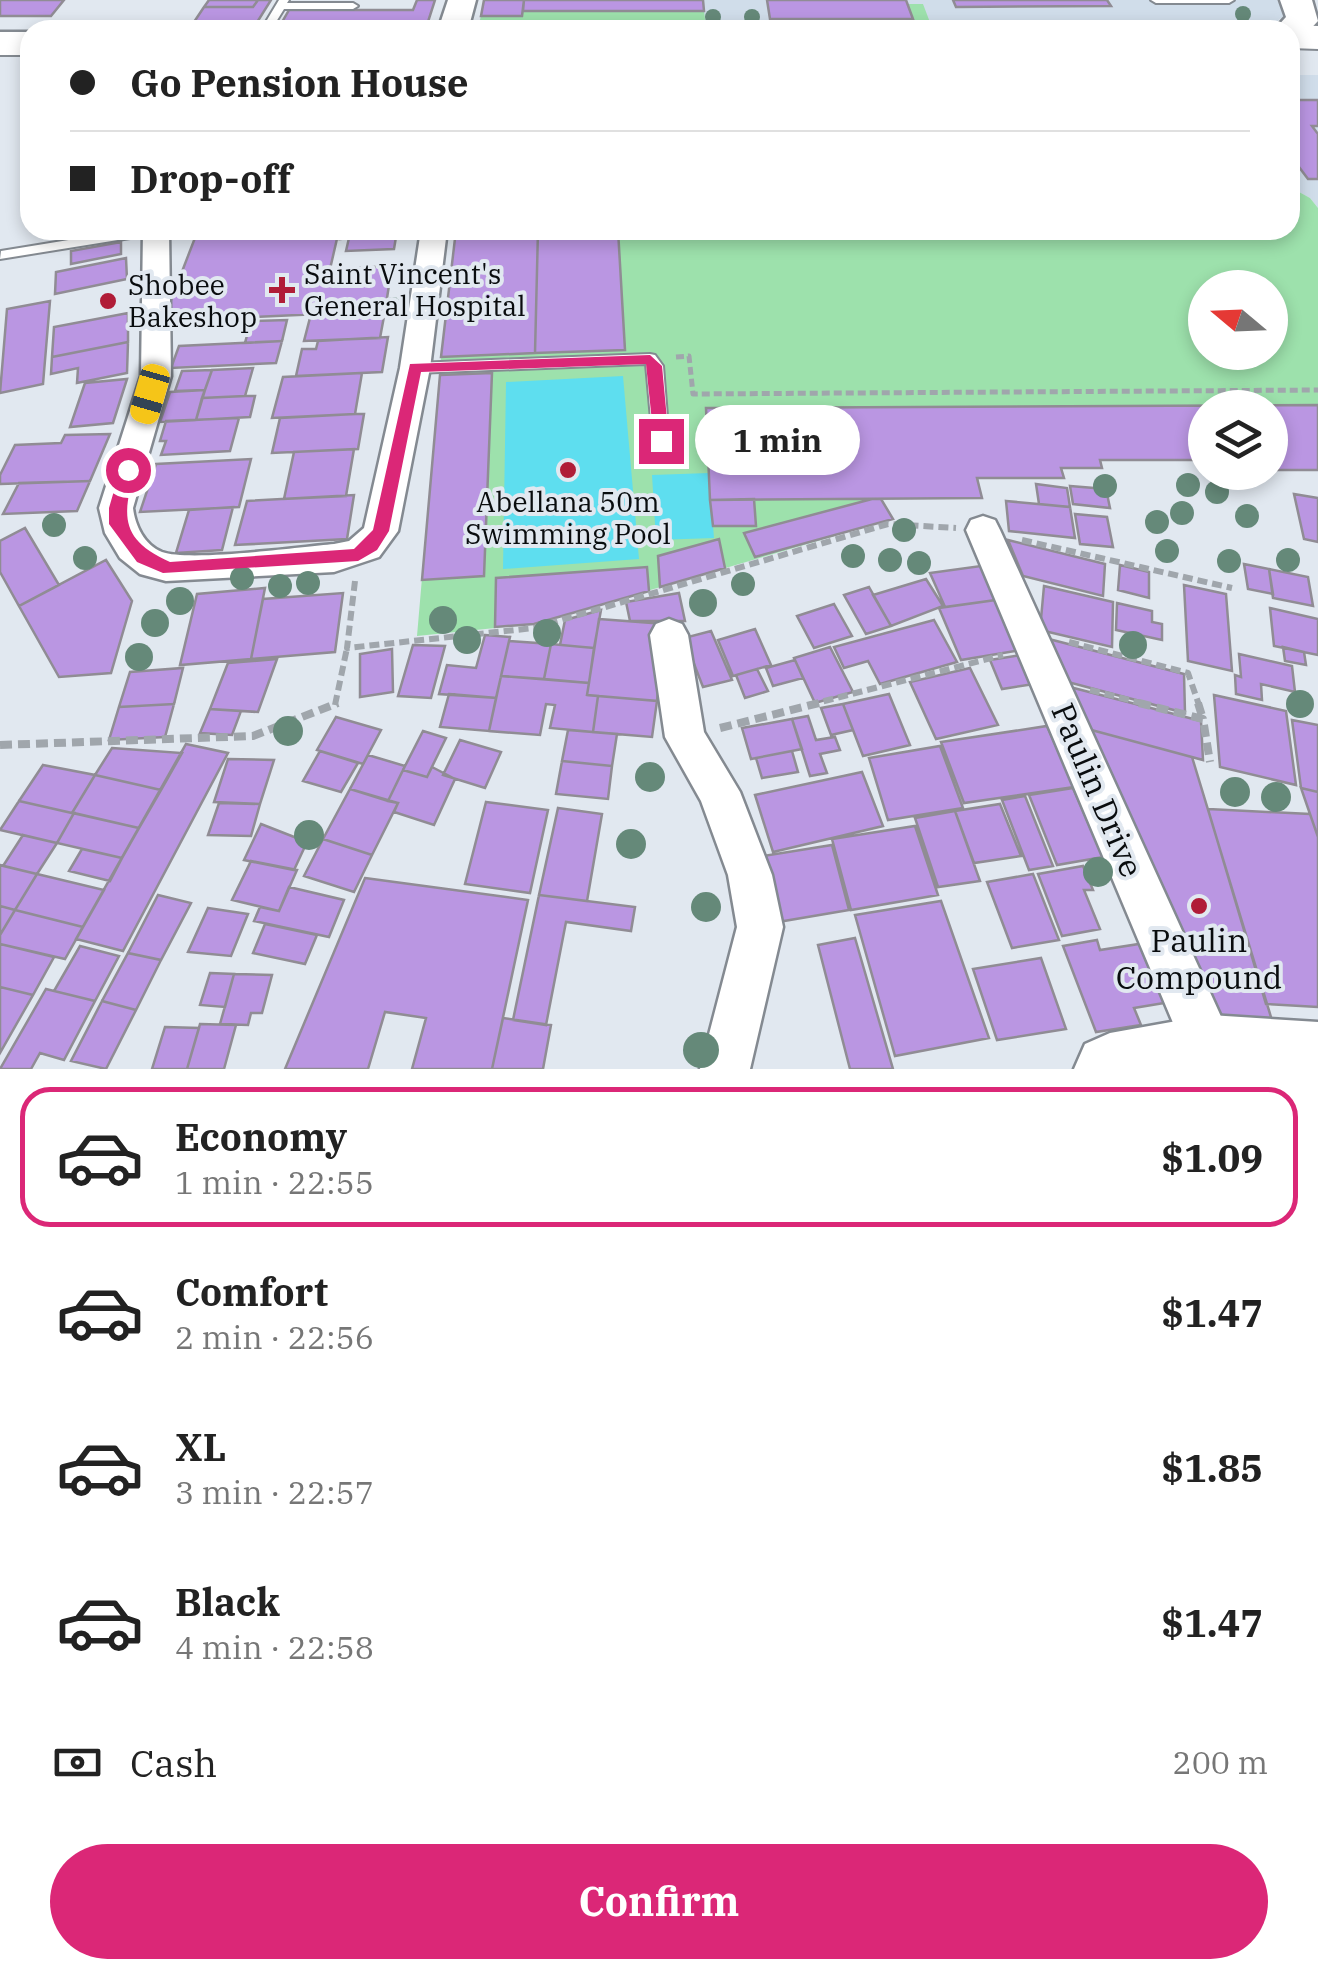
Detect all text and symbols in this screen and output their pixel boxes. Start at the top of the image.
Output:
text: Go Pension House [130,58,468,107]
text: Drop-off [130,154,292,203]
place label: Saint Vincent's General Hospital [304,255,526,324]
place label: Shobee Bakeshop [128,266,257,335]
north arrow [1188,270,1288,370]
map controls [1188,270,1288,490]
marker: Saint Vincent's General Hospital [269,277,295,303]
marker: Shobee Bakeshop [97,290,119,312]
car [127,361,173,427]
button: layers [1188,390,1288,490]
callout: 1 min [696,406,861,476]
route end [639,419,684,464]
text: 1 min [733,419,822,461]
route start [106,448,151,493]
marker: Abellana 50m Swimming Pool [557,459,579,481]
place label: Abellana 50m Swimming Pool [465,483,671,552]
street label: Paulin Drive [1042,696,1153,883]
marker: Paulin Compound [1188,895,1210,917]
place label: Paulin Compound [1116,919,1282,998]
icon: car [55,1112,145,1202]
text: Economy [175,1112,347,1161]
text: $1.09 [1161,1133,1263,1182]
text: 1 min · 22:55 [175,1161,374,1203]
icon: car [55,1267,145,1357]
text: Comfort [175,1267,328,1316]
text: $1.47 [1161,1288,1263,1337]
text: 2 min · 22:56 [175,1316,374,1358]
icon: car [55,1422,145,1512]
text: XL [175,1422,226,1471]
text: $1.85 [1161,1443,1263,1492]
text: 3 min · 22:57 [175,1471,374,1513]
icon: car [55,1577,145,1667]
text: Black [175,1577,280,1626]
text: $1.47 [1161,1598,1263,1647]
text: 4 min · 22:58 [175,1626,374,1668]
icon: cash [50,1735,105,1790]
text: Cash [130,1738,217,1787]
text: 200 m [1172,1741,1268,1783]
button: Confirm [50,1844,1268,1959]

